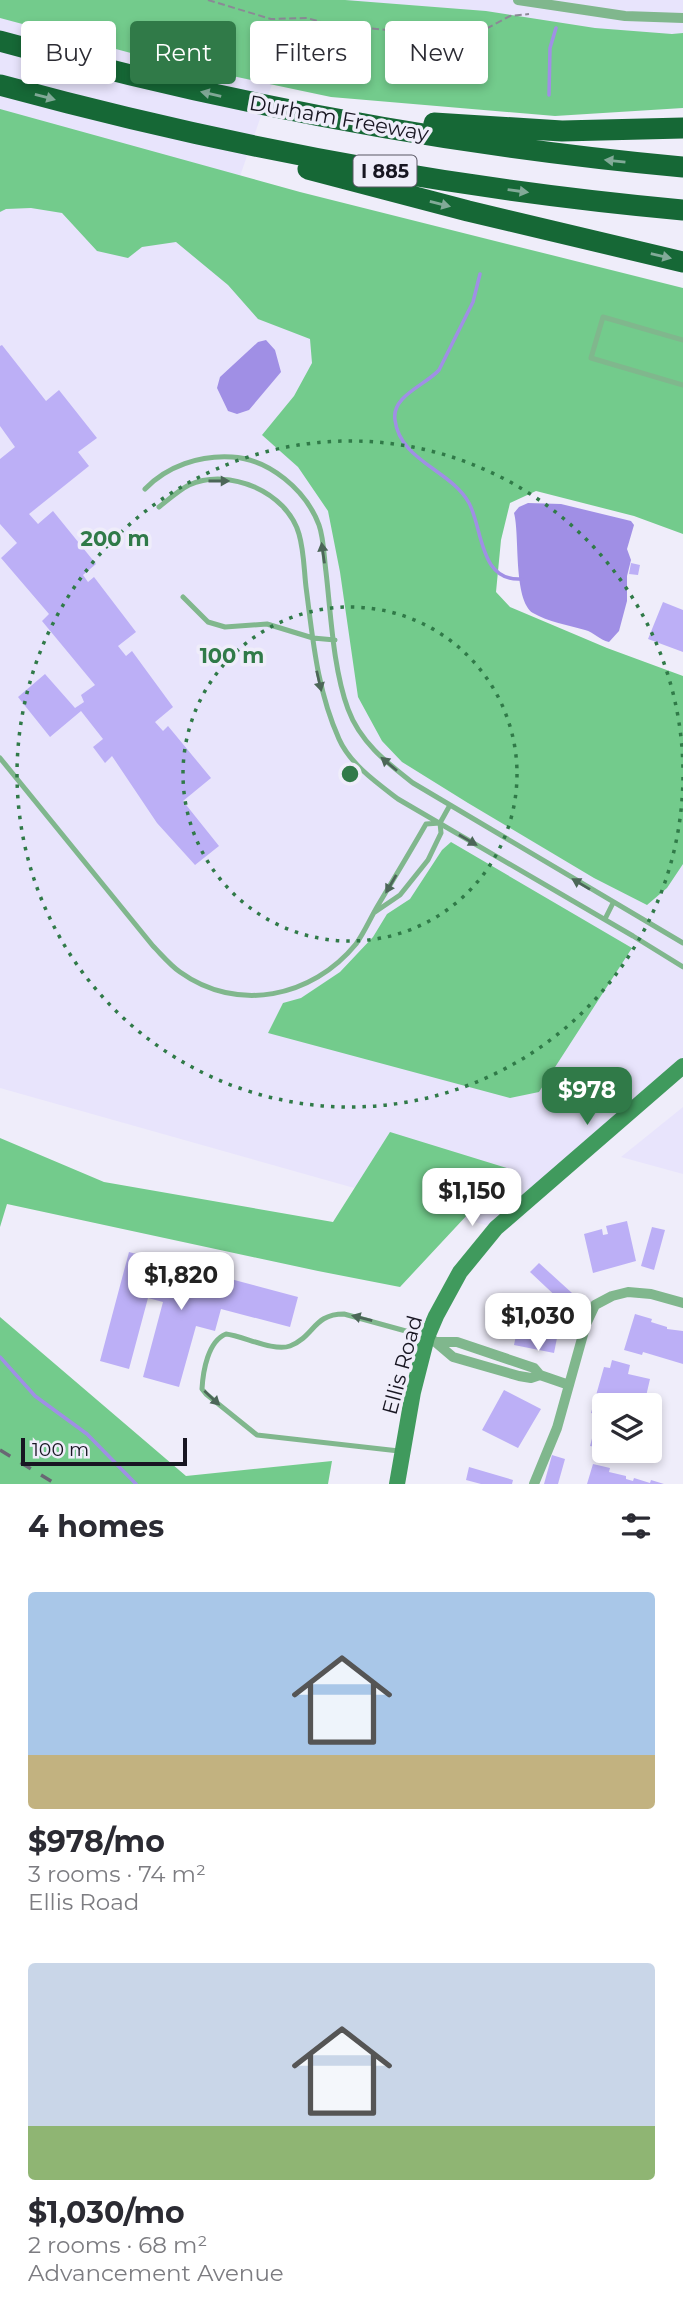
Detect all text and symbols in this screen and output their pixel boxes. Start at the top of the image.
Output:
chip: Buy [21,21,116,84]
chip: Rent [130,21,236,84]
chip: Filters [250,21,371,84]
chip: New [385,21,488,84]
one-way arrow [200,88,222,99]
street label: Durham Freeway [247,90,431,146]
one-way arrow [34,92,56,103]
road number: I 885 [354,155,416,186]
one-way arrow [604,155,626,166]
one-way arrow [507,186,529,197]
one-way arrow [429,199,451,210]
one-way arrow [650,251,672,262]
one-way arrow [208,475,230,487]
text: 200 m [81,526,149,551]
one-way arrow [318,542,329,564]
text: 100 m [200,643,264,668]
one-way arrow [314,670,325,692]
one-way arrow [380,756,398,771]
centre of rings [338,762,362,786]
one-way arrow [458,834,478,846]
one-way arrow [385,874,397,894]
one-way arrow [572,878,591,890]
pin: $978 [546,1068,628,1127]
text: $978 [558,1076,616,1104]
pin: $1,150 [415,1168,529,1228]
text: $1,150 [438,1177,506,1205]
pin: $1,820 [124,1252,238,1312]
text: $1,820 [144,1261,218,1289]
pin: $1,030 [481,1294,595,1353]
text: $1,030 [501,1302,575,1330]
one-way arrow [351,1312,373,1323]
street label: Ellis Road [377,1313,427,1417]
one-way arrow [203,1390,220,1406]
map controls [592,1393,662,1463]
button: layers [592,1393,662,1463]
scale bar [21,1435,187,1467]
text: 100 m [32,1438,89,1461]
icon: filters [617,1507,655,1545]
text: 4 homes [28,1508,164,1545]
icon: home [279,1637,405,1763]
text: $978/mo [28,1823,165,1860]
text: 3 rooms · 74 m² [28,1860,206,1888]
text: Ellis Road [28,1888,139,1916]
icon: home [279,2008,405,2134]
text: $1,030/mo [28,2194,185,2231]
text: 2 rooms · 68 m² [28,2231,207,2259]
text: Advancement Avenue [28,2259,284,2287]

